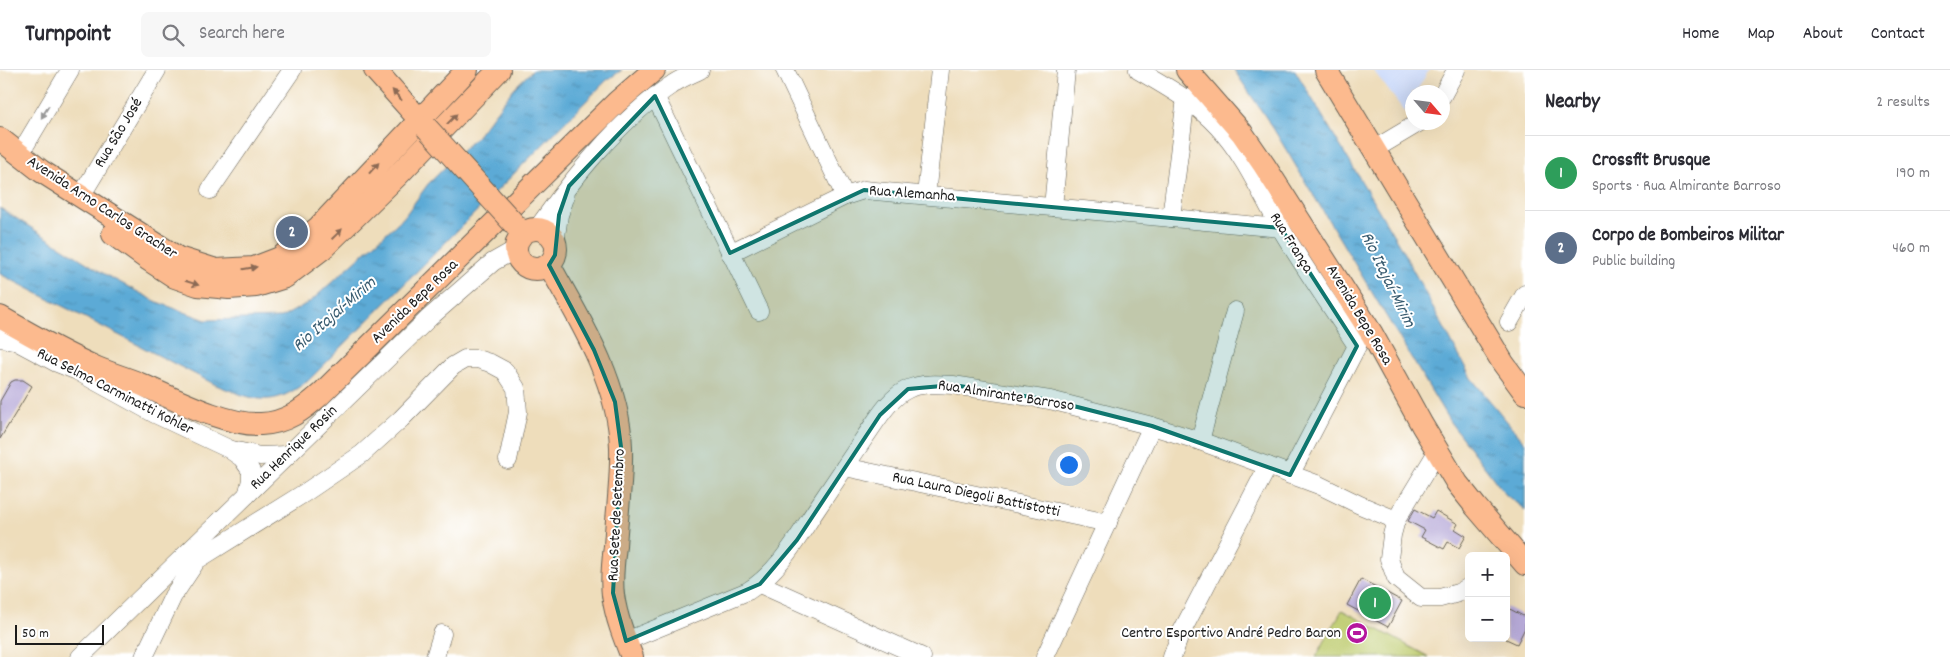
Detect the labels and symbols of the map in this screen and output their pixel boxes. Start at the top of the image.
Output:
north arrow [1405,85,1450,130]
one-way arrow [391,89,403,101]
street label: Rua São José [89,93,149,172]
one-way arrow [40,105,49,118]
one-way arrow [446,113,458,125]
street label: Avenida Arno Carlos Gracher [22,151,182,265]
one-way arrow [368,163,380,175]
street label: Rua Alemanha [868,180,956,209]
street label: Rua França [1263,208,1319,278]
pin: 2 [276,213,308,251]
one-way arrow [331,228,343,240]
water label: Rio Itajaí-Mirim [1353,228,1421,333]
street label: Avenida Bepe Rosa [366,254,464,350]
street label: Avenida Bepe Rosa [1320,261,1398,370]
one-way arrow [242,264,258,272]
water label: Rio Itajaí-Mirim [288,271,383,358]
one-way arrow [185,279,200,287]
street label: Rua Selma Carminatti Kohler [33,342,197,442]
street label: Rua Almirante Barroso [936,374,1076,418]
street label: Rua Henrique Rosin [245,400,343,496]
street label: Rua Sete de Setembro [602,448,632,582]
your location [1056,452,1082,478]
street label: Rua Laura Diegoli Battistotti [890,466,1062,524]
pin: 1 [1359,584,1391,622]
sports icon: Centro Esportivo André Pedro Baron [1345,621,1369,645]
scale bar [15,622,104,645]
place label: Centro Esportivo André Pedro Baron [1121,622,1341,645]

